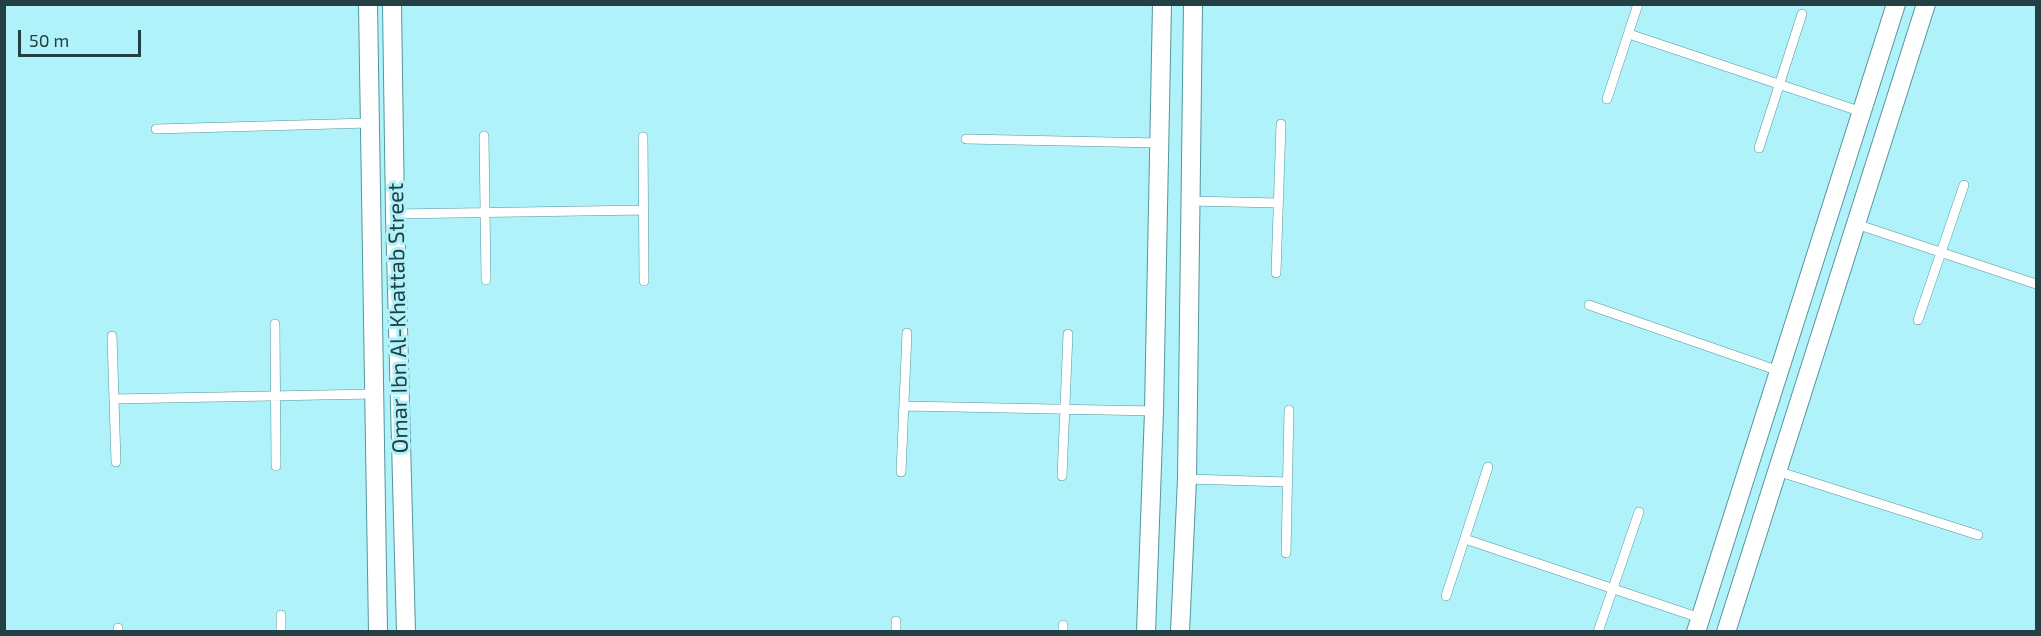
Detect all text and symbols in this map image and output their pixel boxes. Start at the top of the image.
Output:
scale bar [21,18,144,56]
text: 50 m [29,29,69,51]
street label: Omar Ibn Al-Khattab Street [382,182,414,454]

